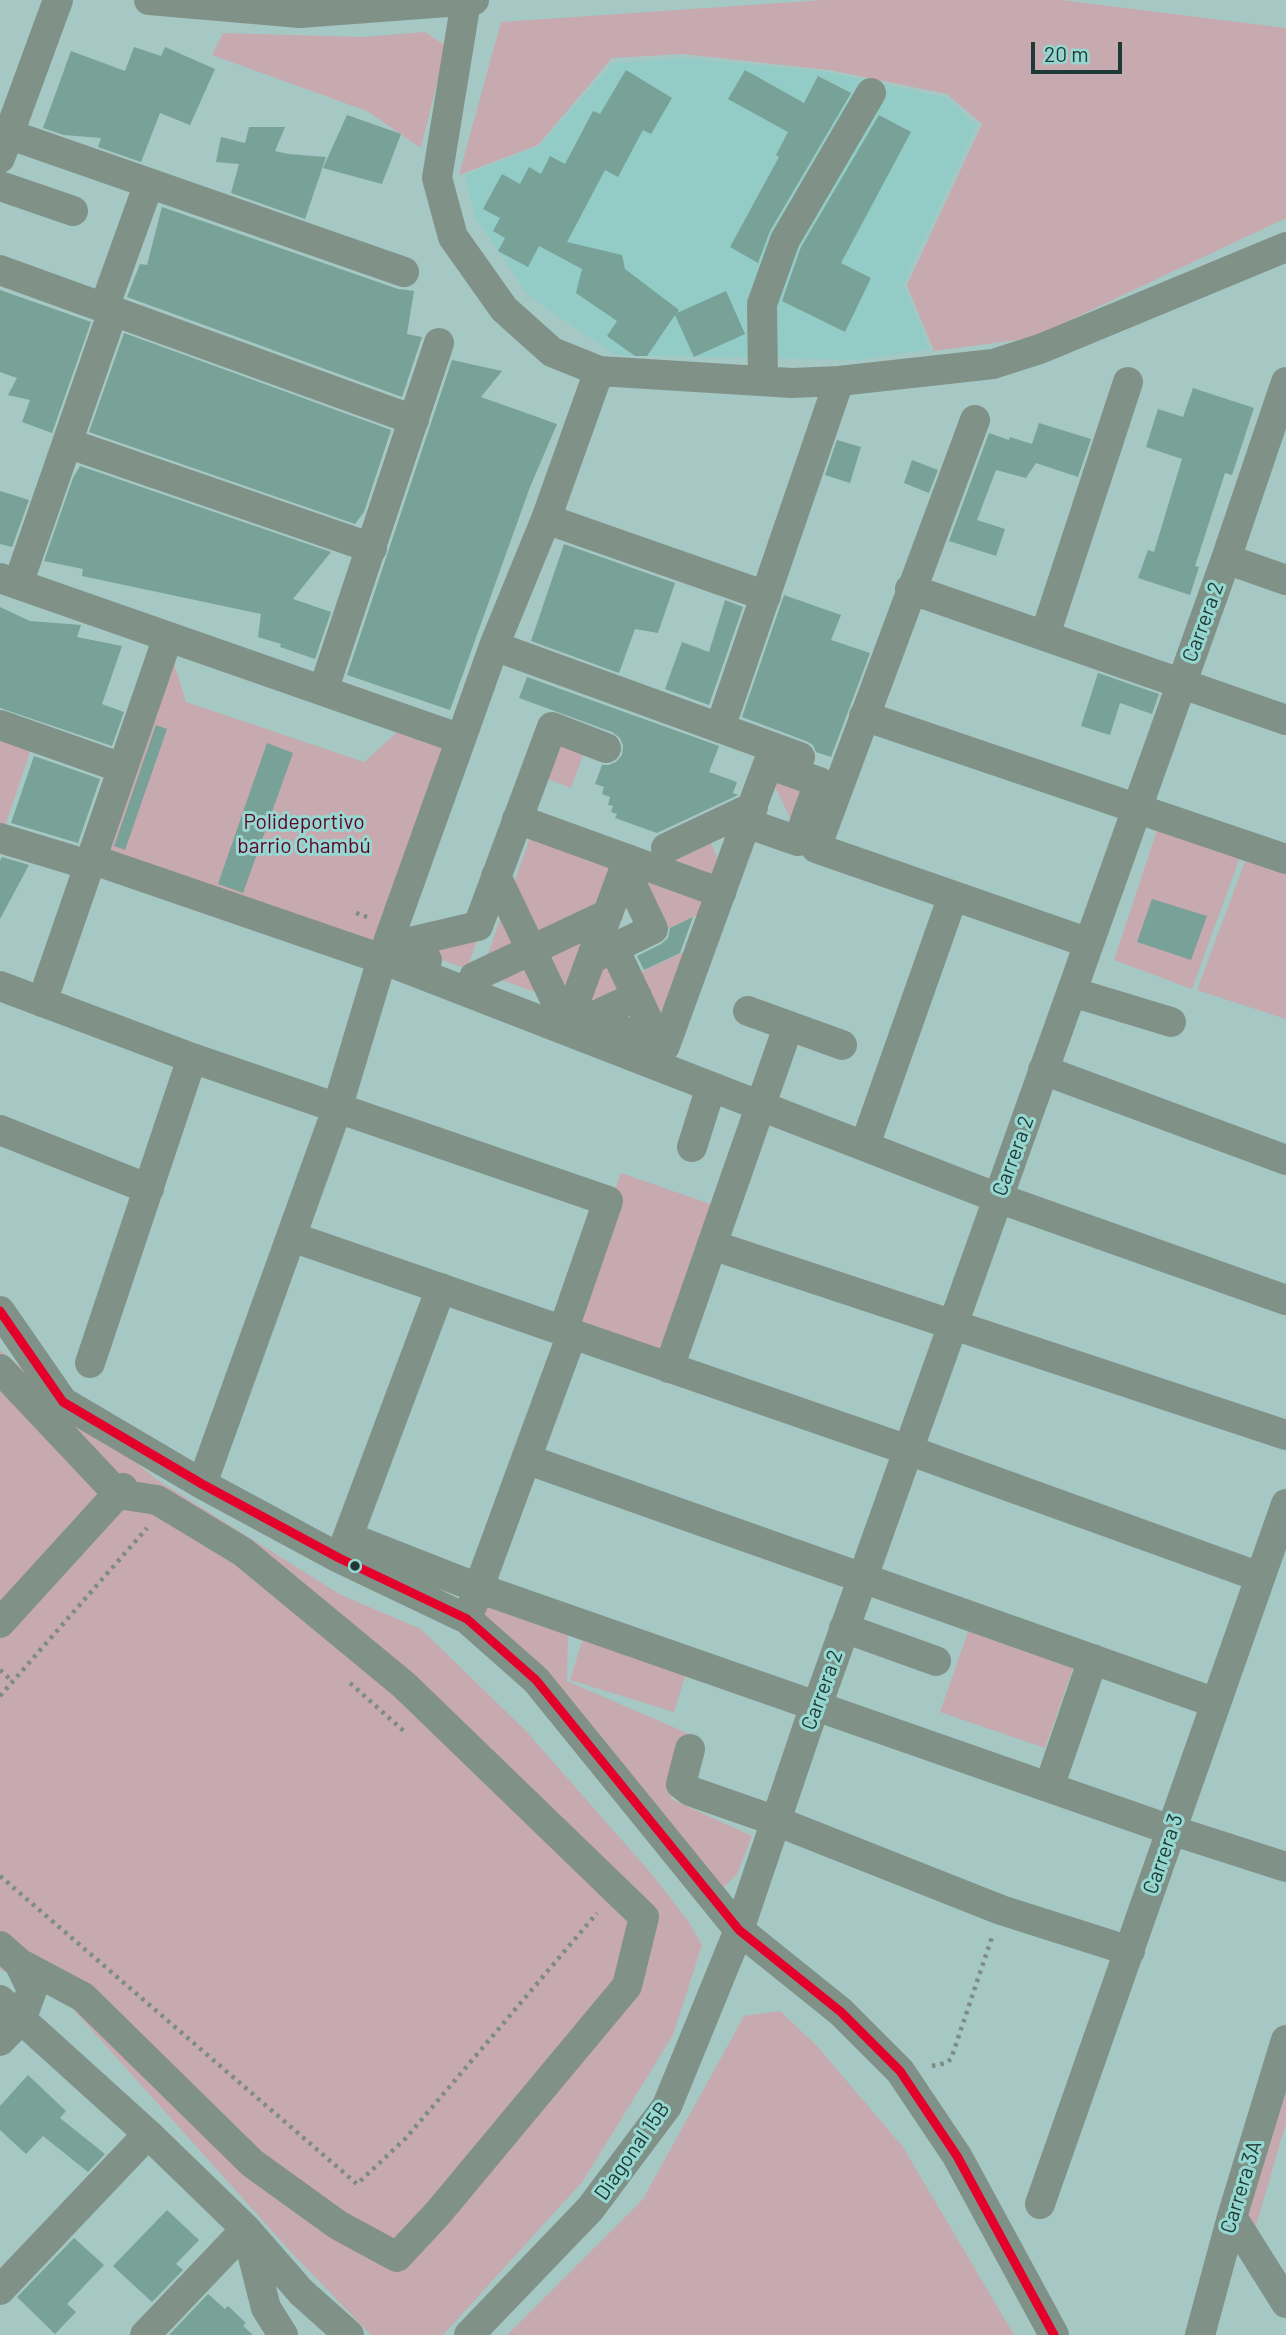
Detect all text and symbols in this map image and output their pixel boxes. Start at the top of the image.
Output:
scale bar [1034,28,1125,72]
text: 20 m [1044,41,1089,66]
street label: Carrera 2 [1177,578,1229,666]
park label: Polideportivo barrio Chambú [237,809,371,859]
street label: Carrera 2 [987,1112,1039,1200]
unlabelled marker [348,1559,362,1573]
street label: Carrera 2 [796,1646,848,1734]
street label: Carrera 3 [1138,1811,1188,1897]
street label: Diagonal 15B [589,2097,675,2205]
street label: Carrera 3A [1215,2138,1267,2236]

